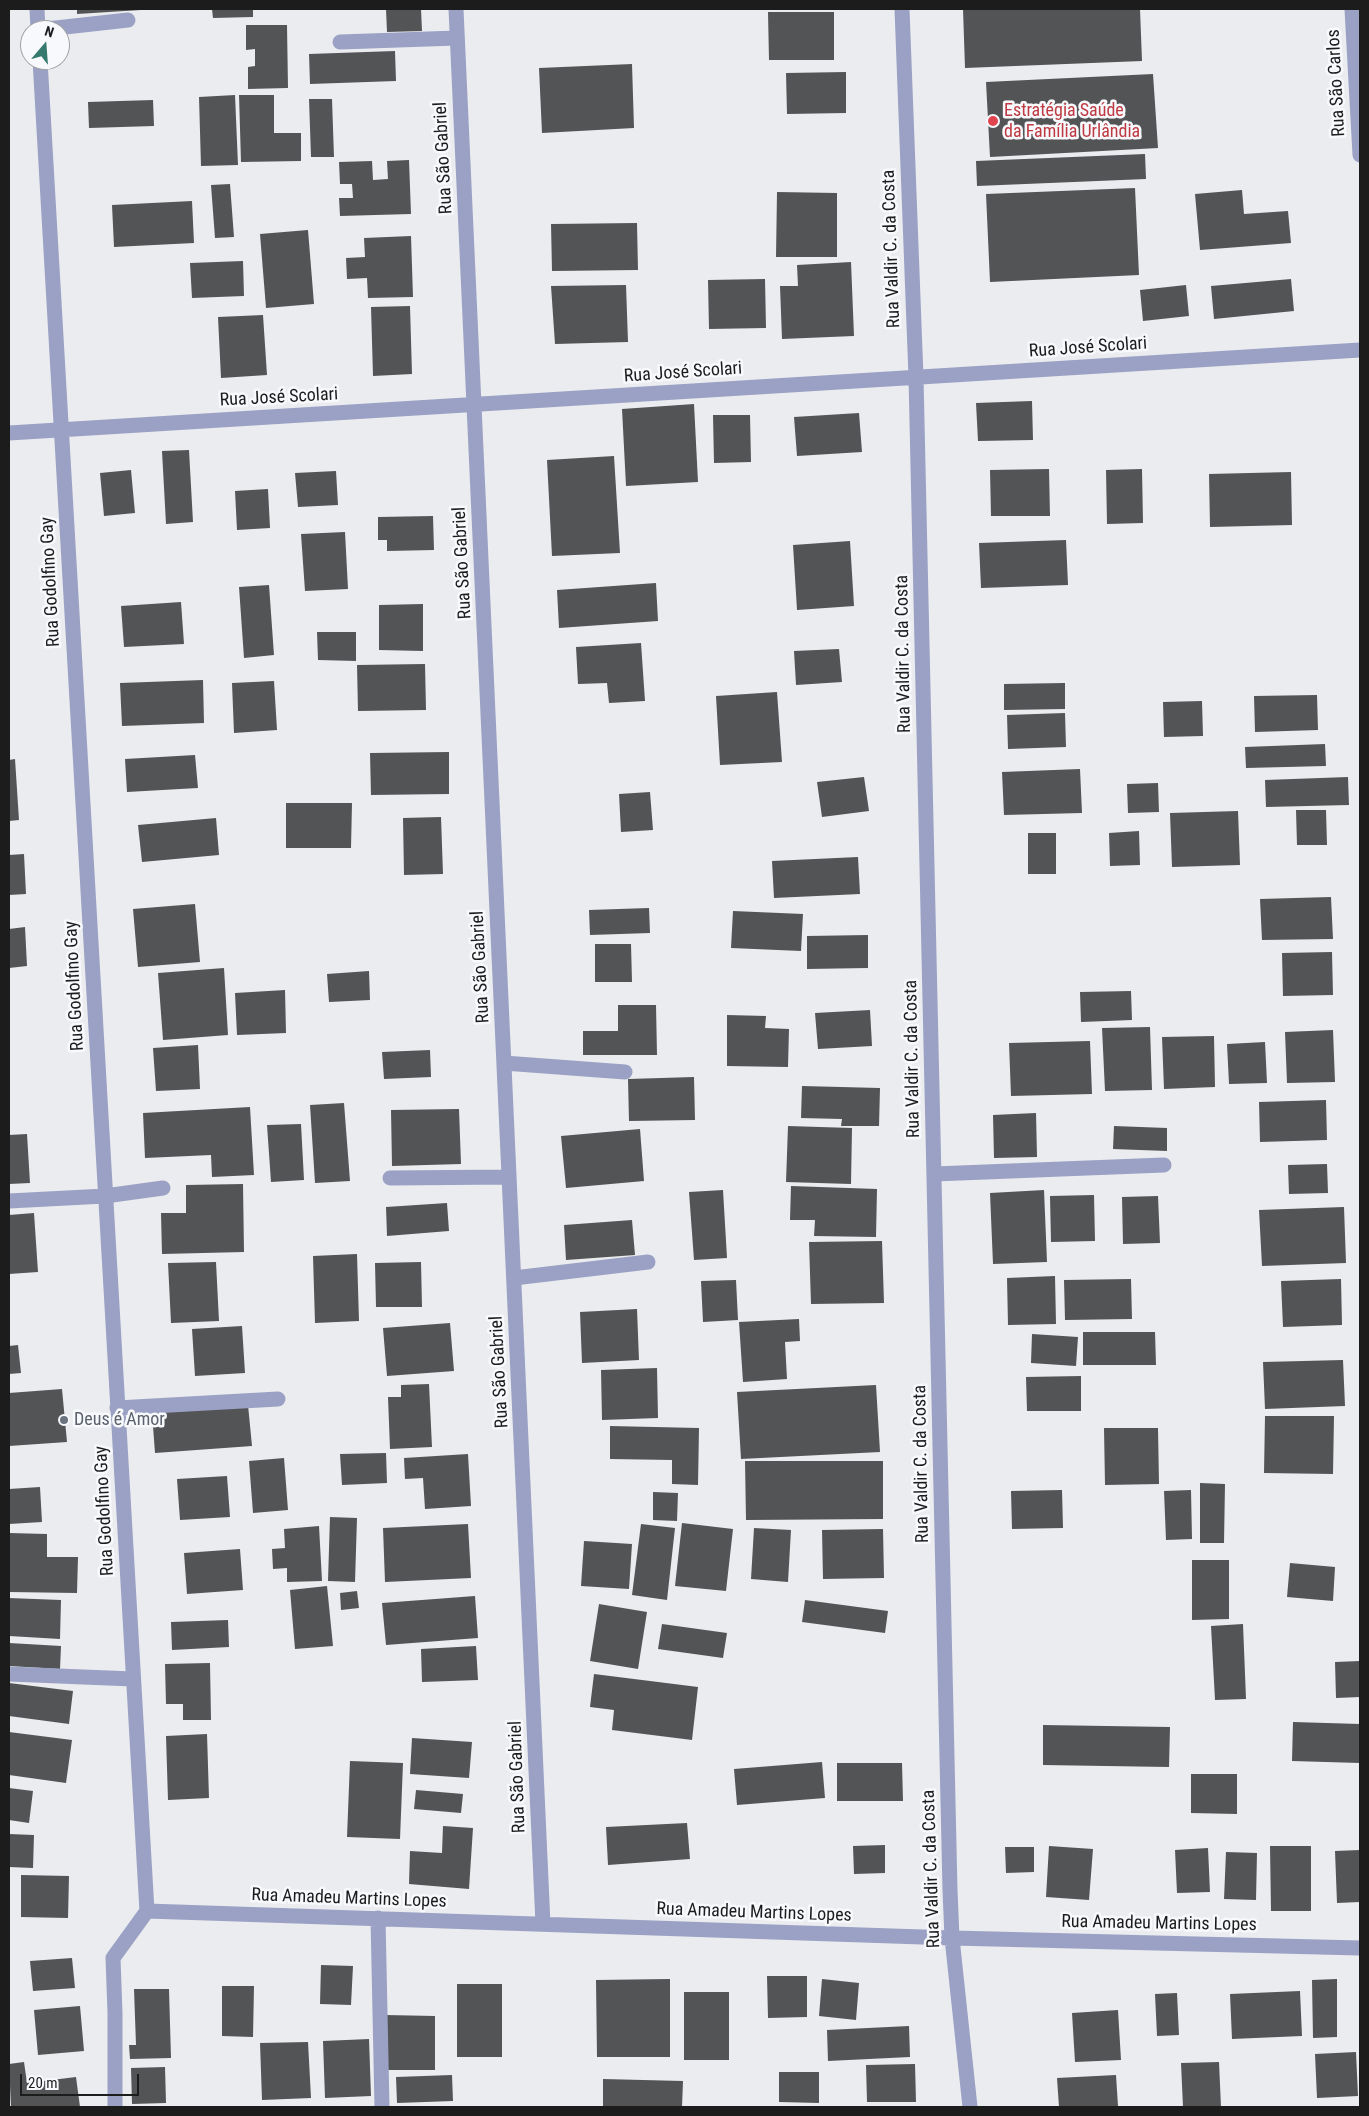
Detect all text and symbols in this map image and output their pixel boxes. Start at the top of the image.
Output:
north arrow [20,20,70,70]
text: N [43,23,56,41]
street label: Rua São Carlos [1323,29,1351,137]
place label: Estratégia Saúde da Família Urlândia [1004,100,1140,142]
street label: Rua São Gabriel [430,101,458,215]
marker: Estratégia Saúde da Família Urlândia [986,114,1000,128]
street label: Rua Valdir C. da Costa [878,170,906,328]
street label: Rua José Scolari [1028,333,1148,363]
street label: Rua José Scolari [623,358,743,388]
street label: Rua José Scolari [219,384,339,412]
street label: Rua São Gabriel [449,506,477,620]
street label: Rua Godolfino Gay [37,516,65,648]
street label: Rua Valdir C. da Costa [892,575,916,733]
street label: Rua São Gabriel [467,910,495,1024]
street label: Rua Godolfino Gay [61,920,89,1052]
street label: Rua Valdir C. da Costa [901,980,925,1138]
street label: Rua São Gabriel [486,1315,514,1429]
street label: Rua Valdir C. da Costa [910,1385,934,1543]
place label: Deus é Amor [74,1409,165,1431]
marker: Deus é Amor [58,1414,70,1426]
street label: Rua Godolfino Gay [91,1445,119,1577]
street label: Rua São Gabriel [505,1720,531,1834]
street label: Rua Valdir C. da Costa [918,1790,946,1948]
street label: Rua Amadeu Martins Lopes [251,1885,447,1913]
street label: Rua Amadeu Martins Lopes [656,1899,852,1927]
street label: Rua Amadeu Martins Lopes [1061,1911,1257,1937]
scale bar [22,2064,141,2096]
text: 20 m [28,2074,58,2092]

